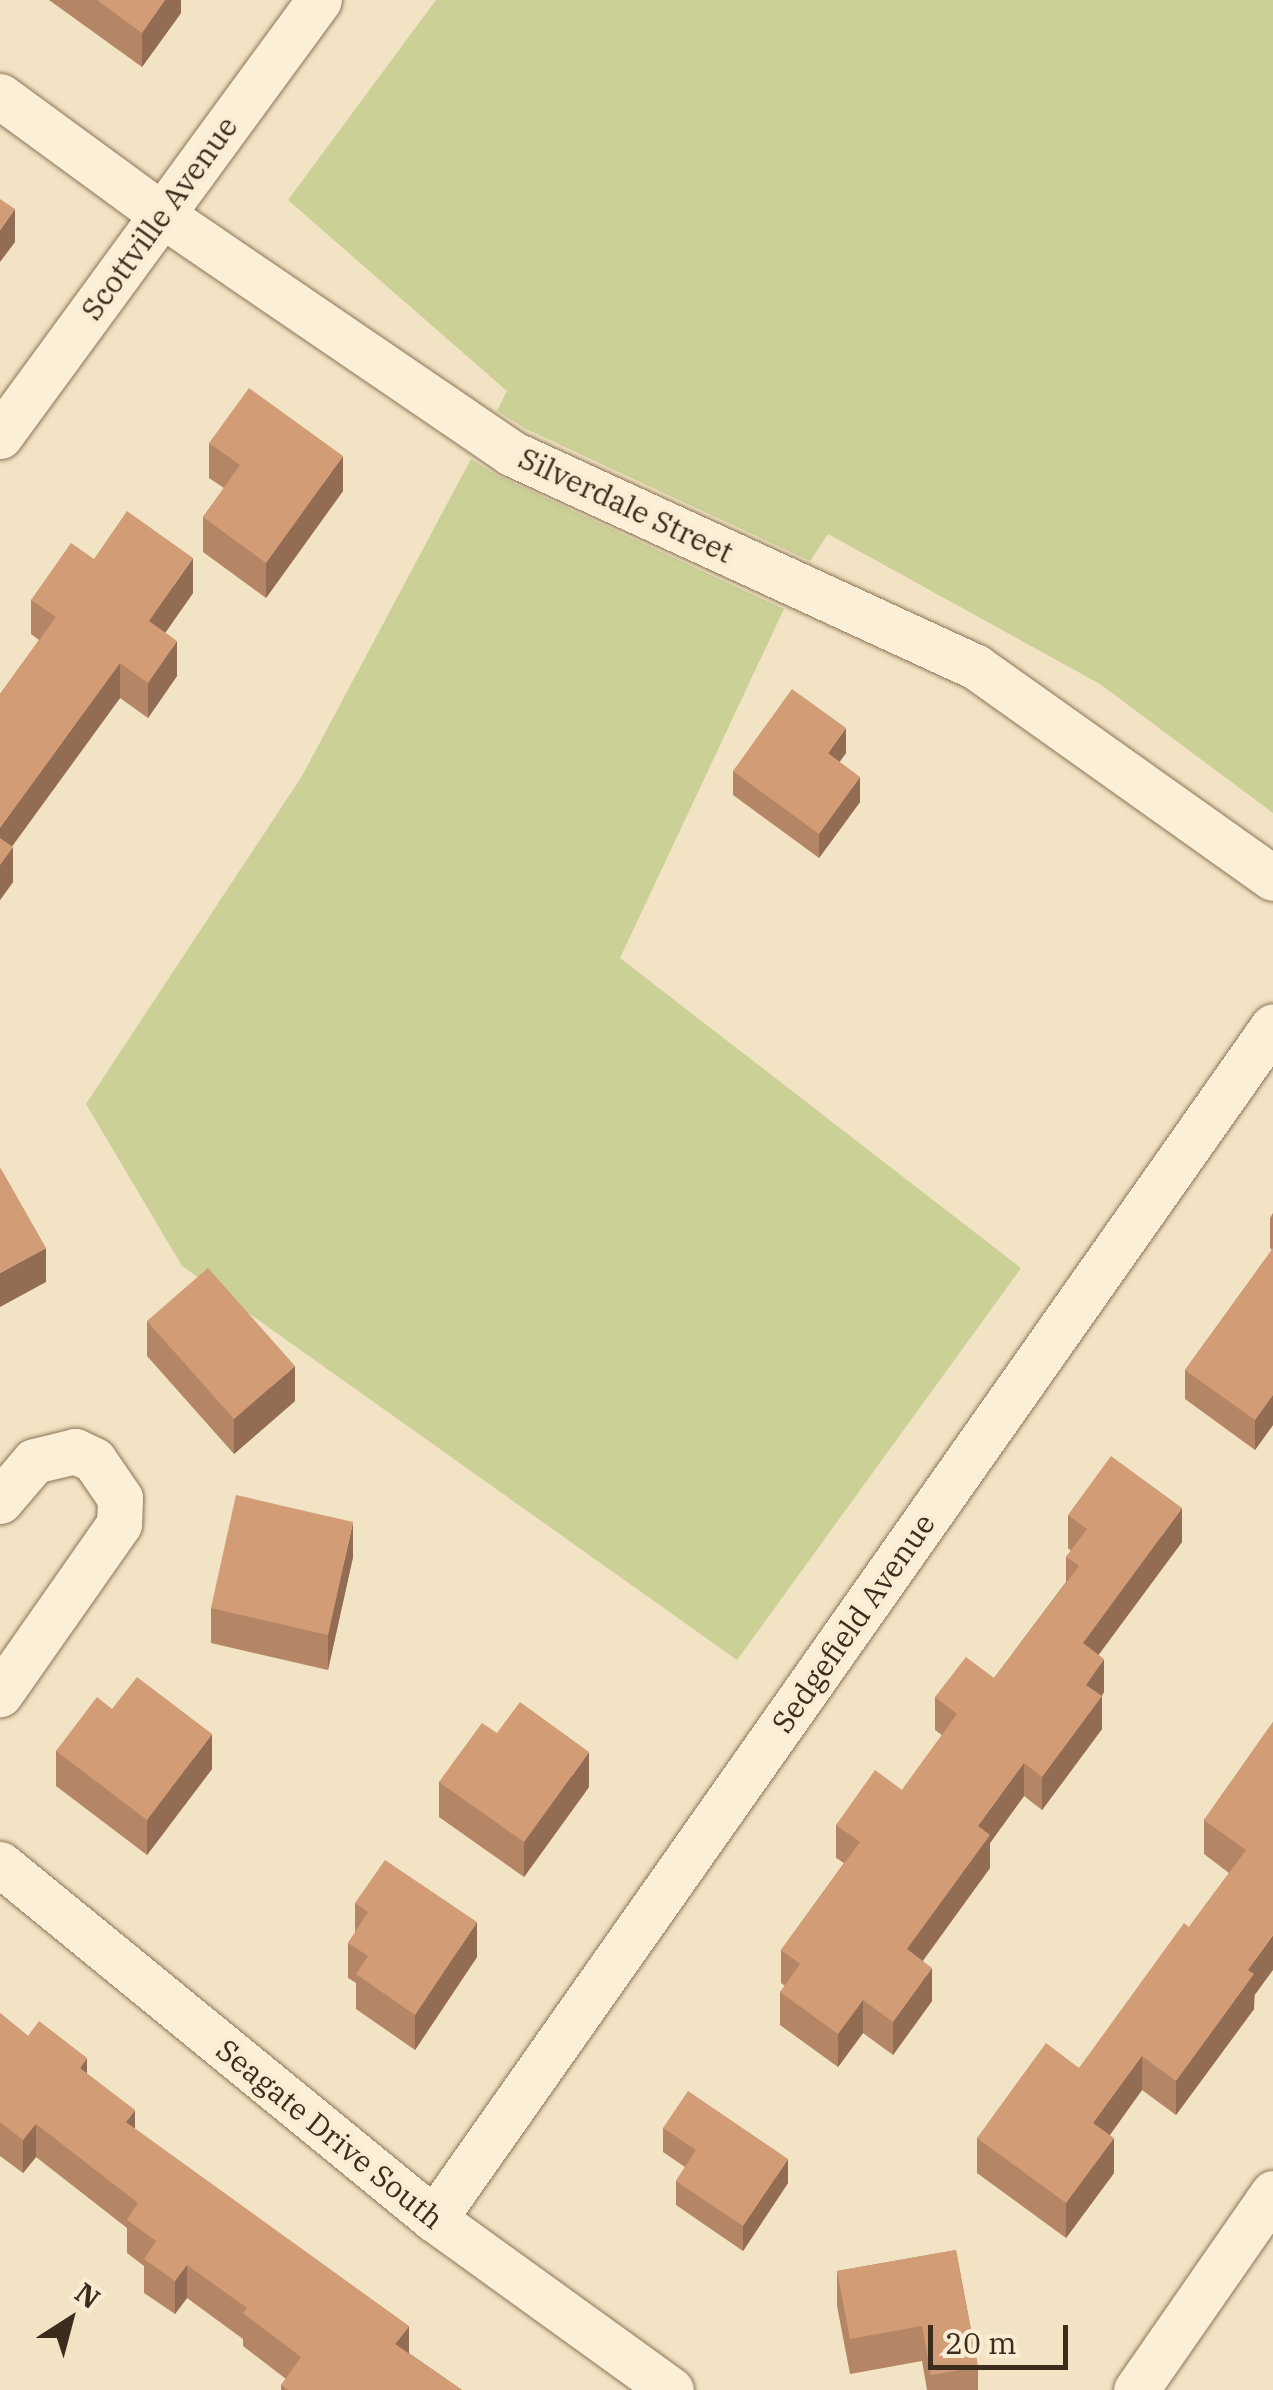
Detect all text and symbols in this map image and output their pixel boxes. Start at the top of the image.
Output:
street label: Scottville Avenue [73,109,245,327]
street label: Silverdale Street [513,440,739,570]
street label: Sedgefield Avenue [764,1507,942,1739]
street label: Seagate Drive South [209,2031,451,2237]
north arrow [20,2270,120,2370]
text: N [68,2274,108,2317]
scale bar [933,2305,1073,2367]
text: 20 m [945,2323,1017,2362]

